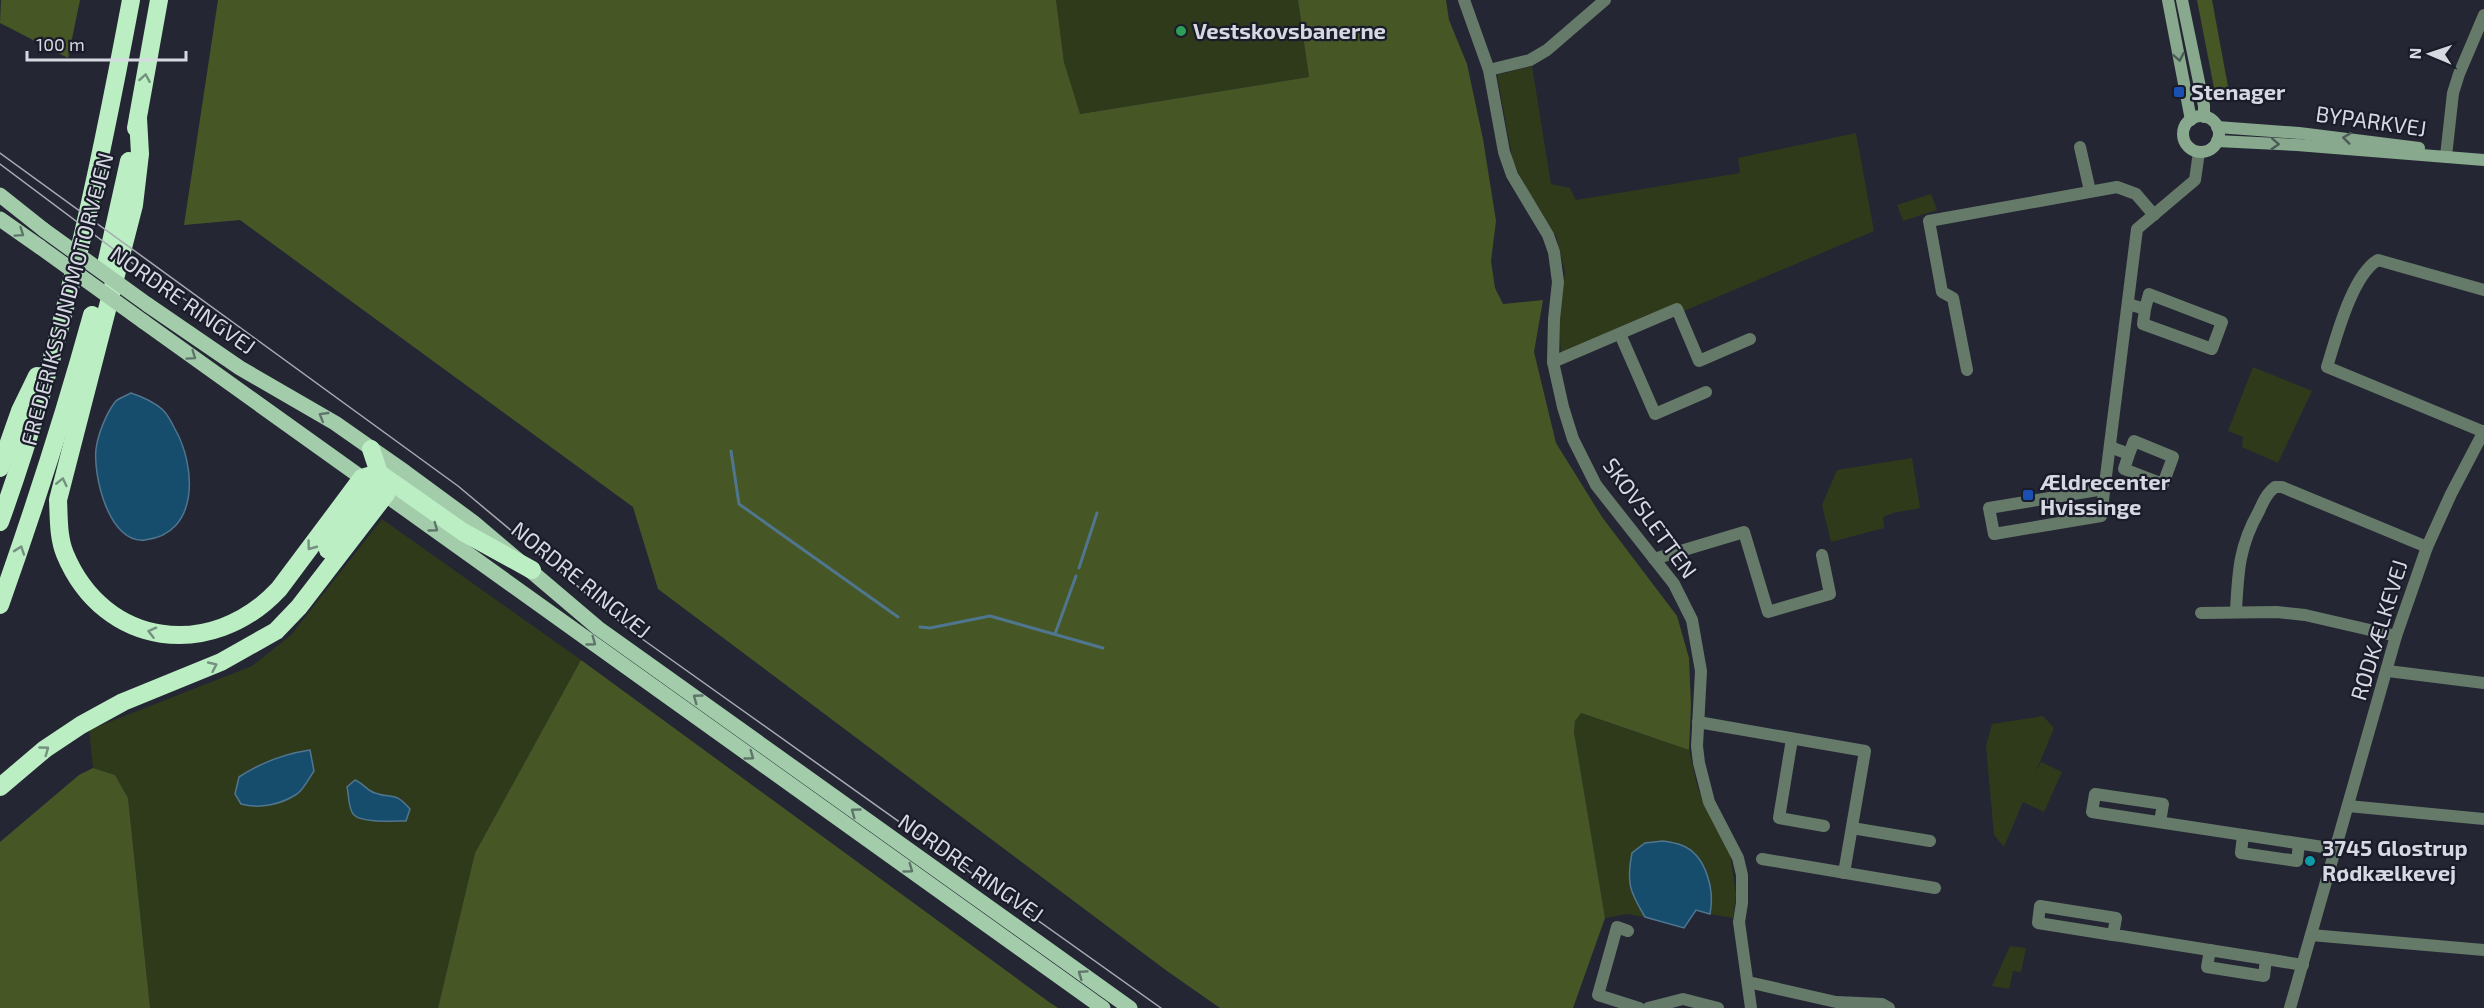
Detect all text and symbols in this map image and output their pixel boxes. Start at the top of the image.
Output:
place label: Vestskovsbanerne [1193,17,1386,43]
scale bar [27,24,186,62]
marker: Vestskovsbanerne [1174,24,1188,38]
north arrow [2400,24,2460,84]
text: 100 m [36,33,85,55]
text: N [2405,47,2424,60]
one-way arrow [2172,52,2185,62]
one-way arrow [138,73,151,83]
place label: Stenager [2191,78,2286,104]
marker: Stenager [2172,85,2186,99]
street label: BYPARKVEJ [2314,99,2428,141]
one-way arrow [2343,133,2352,145]
one-way arrow [2271,138,2280,151]
street label: FREDERIKSSUNDMOTORVEJEN [14,150,118,448]
one-way arrow [13,226,24,237]
street label: NORDRE RINGVEJ [106,239,261,359]
one-way arrow [185,349,196,360]
one-way arrow [319,412,329,423]
street label: SKOVSLETTEN [1599,452,1703,583]
place label: Ældrecenter Hvissinge [2039,468,2171,519]
one-way arrow [55,477,68,487]
marker: Ældrecenter Hvissinge [2021,488,2035,502]
street label: NORDRE RINGVEJ [507,515,656,643]
one-way arrow [427,521,438,532]
one-way arrow [307,540,318,551]
one-way arrow [12,545,25,556]
street label: RØDKÆLKEVEJ [2344,556,2412,703]
one-way arrow [147,626,157,639]
one-way arrow [586,634,597,645]
one-way arrow [207,661,218,673]
one-way arrow [692,694,703,705]
one-way arrow [39,746,50,757]
one-way arrow [744,748,755,759]
street label: NORDRE RINGVEJ [894,807,1049,927]
one-way arrow [850,808,861,819]
place label: 3745 Glostrup Rødkælkevej [2322,834,2468,885]
marker: 3745 Glostrup Rødkælkevej [2303,854,2317,868]
one-way arrow [902,862,913,873]
one-way arrow [1078,970,1089,981]

